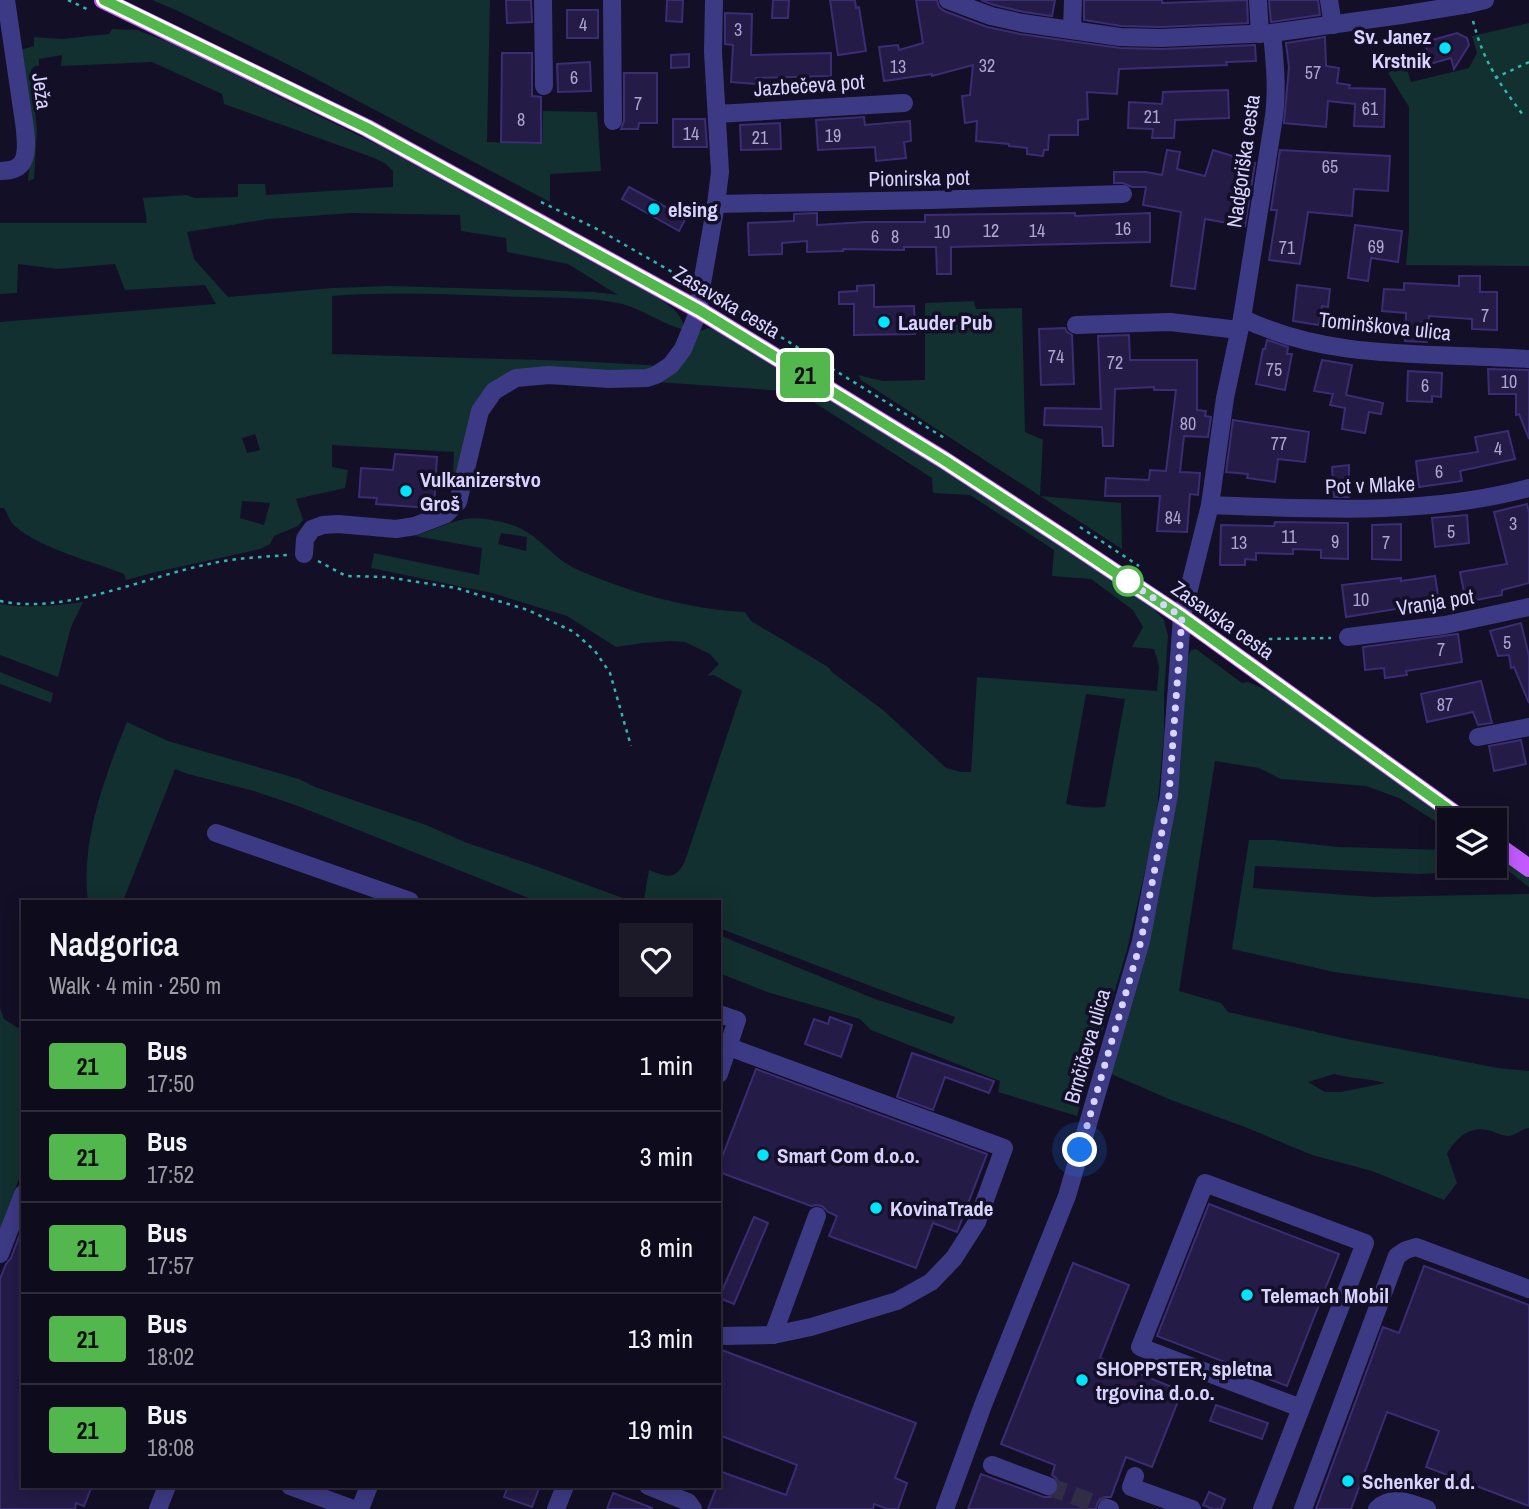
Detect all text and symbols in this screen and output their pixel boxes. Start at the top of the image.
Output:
house number: 4 [579,12,587,37]
house number: 3 [734,17,742,42]
place label: Sv. Janez Krstnik [1354,22,1431,75]
marker: Sv. Janez Krstnik [1437,40,1453,56]
house number: 32 [979,53,995,78]
house number: 13 [890,54,906,79]
house number: 57 [1305,60,1321,85]
house number: 6 [570,65,578,90]
street label: Jazbečeva pot [753,67,866,103]
street label: Ježa [25,71,59,111]
house number: 7 [634,91,642,116]
street label: Nadgoriška cesta [1219,92,1267,229]
house number: 61 [1362,96,1379,121]
house number: 21 [1144,104,1161,129]
house number: 8 [517,107,525,132]
house number: 14 [683,121,699,146]
house number: 19 [825,123,841,148]
house number: 21 [752,125,769,150]
house number: 65 [1322,154,1338,179]
street label: Pionirska pot [868,163,970,193]
place label: elsing [668,195,718,224]
marker: elsing [646,201,662,217]
house number: 16 [1115,216,1131,241]
house number: 12 [983,218,999,243]
house number: 14 [1029,218,1045,243]
house number: 10 [934,219,950,244]
house number: 6 [871,224,879,249]
house number: 8 [891,224,899,249]
house number: 69 [1368,234,1384,259]
house number: 71 [1279,235,1296,260]
street label: Zasavska cesta [668,259,786,345]
house number: 7 [1481,303,1489,328]
street label: Tominškova ulica [1317,305,1453,347]
place label: Lauder Pub [898,308,993,337]
marker: Lauder Pub [876,314,892,330]
house number: 74 [1048,344,1064,369]
house number: 72 [1107,350,1123,375]
line badge: 21 [774,352,836,398]
house number: 75 [1266,357,1282,382]
text: 21 [794,359,816,391]
house number: 10 [1501,369,1517,394]
house number: 6 [1421,373,1429,398]
house number: 80 [1180,411,1196,436]
house number: 77 [1271,431,1287,456]
house number: 4 [1494,436,1502,461]
house number: 6 [1435,459,1443,484]
place label: Vulkanizerstvo Groš [420,465,541,518]
street label: Pot v Mlake [1325,469,1415,501]
marker: Vulkanizerstvo Groš [398,483,414,499]
house number: 84 [1165,505,1181,530]
house number: 3 [1509,511,1517,536]
house number: 5 [1447,519,1455,544]
house number: 11 [1281,524,1297,549]
house number: 9 [1331,529,1339,554]
house number: 13 [1231,530,1247,555]
house number: 7 [1382,530,1390,555]
unlabelled marker [1113,566,1143,596]
street label: Zasavska cesta [1166,574,1281,666]
street label: Vranja pot [1394,582,1476,622]
house number: 10 [1353,587,1369,612]
house number: 5 [1503,630,1511,655]
house number: 7 [1437,637,1445,662]
house number: 87 [1437,692,1453,717]
map controls [1437,808,1507,878]
button: layers [1437,808,1507,878]
text: Nadgorica [49,922,179,966]
button: heart [619,923,693,997]
text: Walk · 4 min · 250 m [49,970,221,1001]
street label: Brnčičeva ulica [1057,985,1117,1107]
text: Bus [147,1033,187,1068]
text: 1 min [640,1048,693,1083]
text: 21 [77,1050,98,1082]
text: 17:50 [147,1068,194,1099]
text: Bus [147,1124,187,1159]
your location [1062,1132,1097,1167]
text: 3 min [640,1139,693,1174]
text: 21 [77,1141,98,1173]
place label: Smart Com d.o.o. [777,1141,920,1170]
marker: Smart Com d.o.o. [755,1147,771,1163]
text: 17:52 [147,1159,194,1190]
place label: KovinaTrade [890,1194,993,1223]
marker: KovinaTrade [868,1200,884,1216]
text: Bus [147,1215,187,1250]
text: 8 min [640,1230,693,1265]
text: 21 [77,1232,98,1264]
text: 17:57 [147,1250,194,1281]
place label: Telemach Mobil [1261,1281,1389,1310]
marker: Telemach Mobil [1239,1287,1255,1303]
text: Bus [147,1306,187,1341]
text: 13 min [628,1321,693,1356]
text: 21 [77,1323,98,1355]
text: 18:02 [147,1341,194,1372]
place label: SHOPPSTER, spletna trgovina d.o.o. [1096,1354,1273,1407]
marker: SHOPPSTER, spletna trgovina d.o.o. [1074,1372,1090,1388]
text: Bus [147,1397,187,1432]
text: 19 min [628,1412,693,1447]
text: 21 [77,1414,98,1446]
text: 18:08 [147,1432,194,1463]
place label: Schenker d.d. [1362,1467,1475,1496]
marker: Schenker d.d. [1340,1473,1356,1489]

